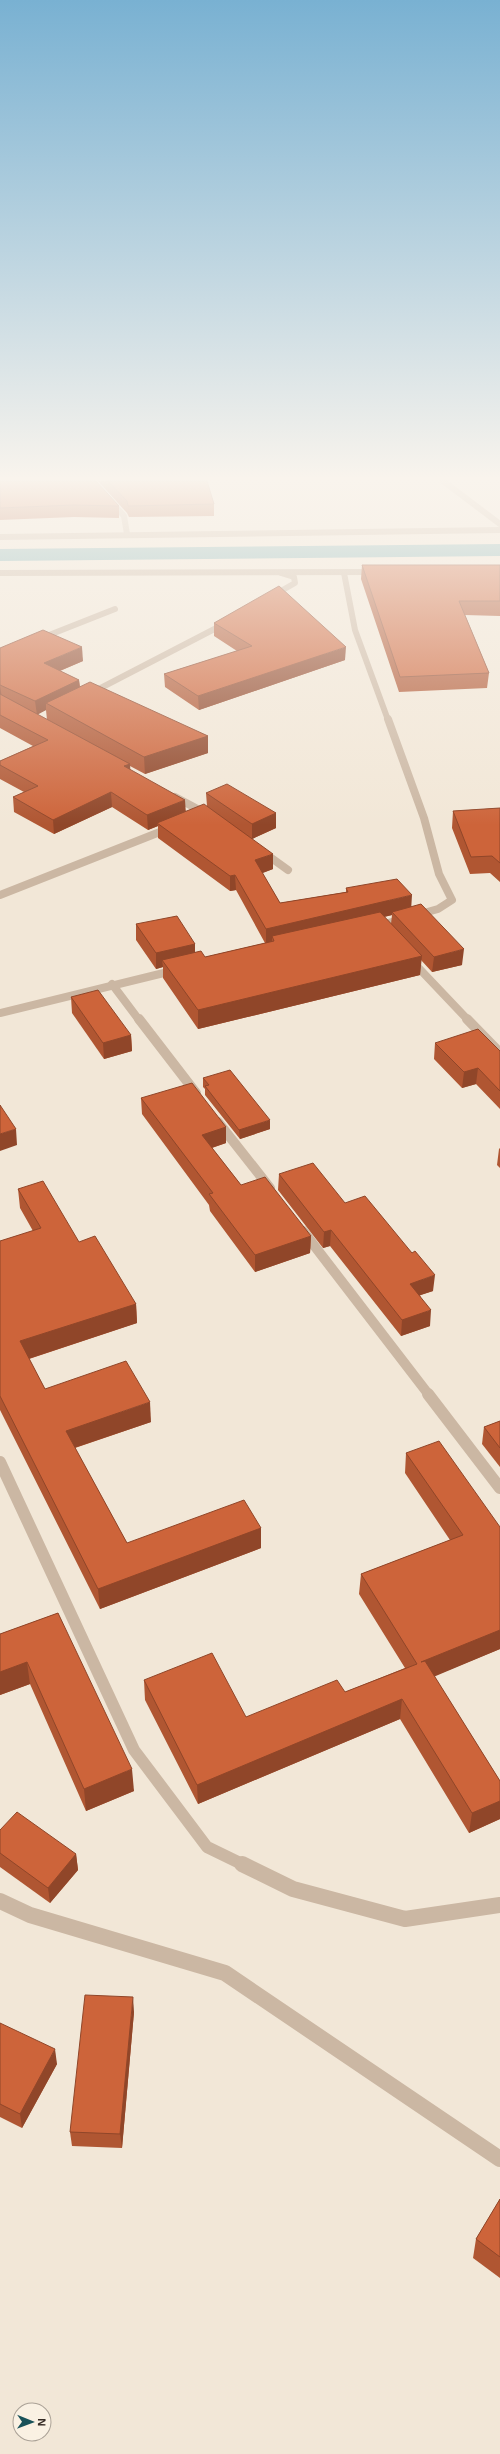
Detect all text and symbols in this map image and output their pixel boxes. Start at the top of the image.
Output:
north arrow [12,2402,52,2442]
text: N [36,2418,48,2426]

